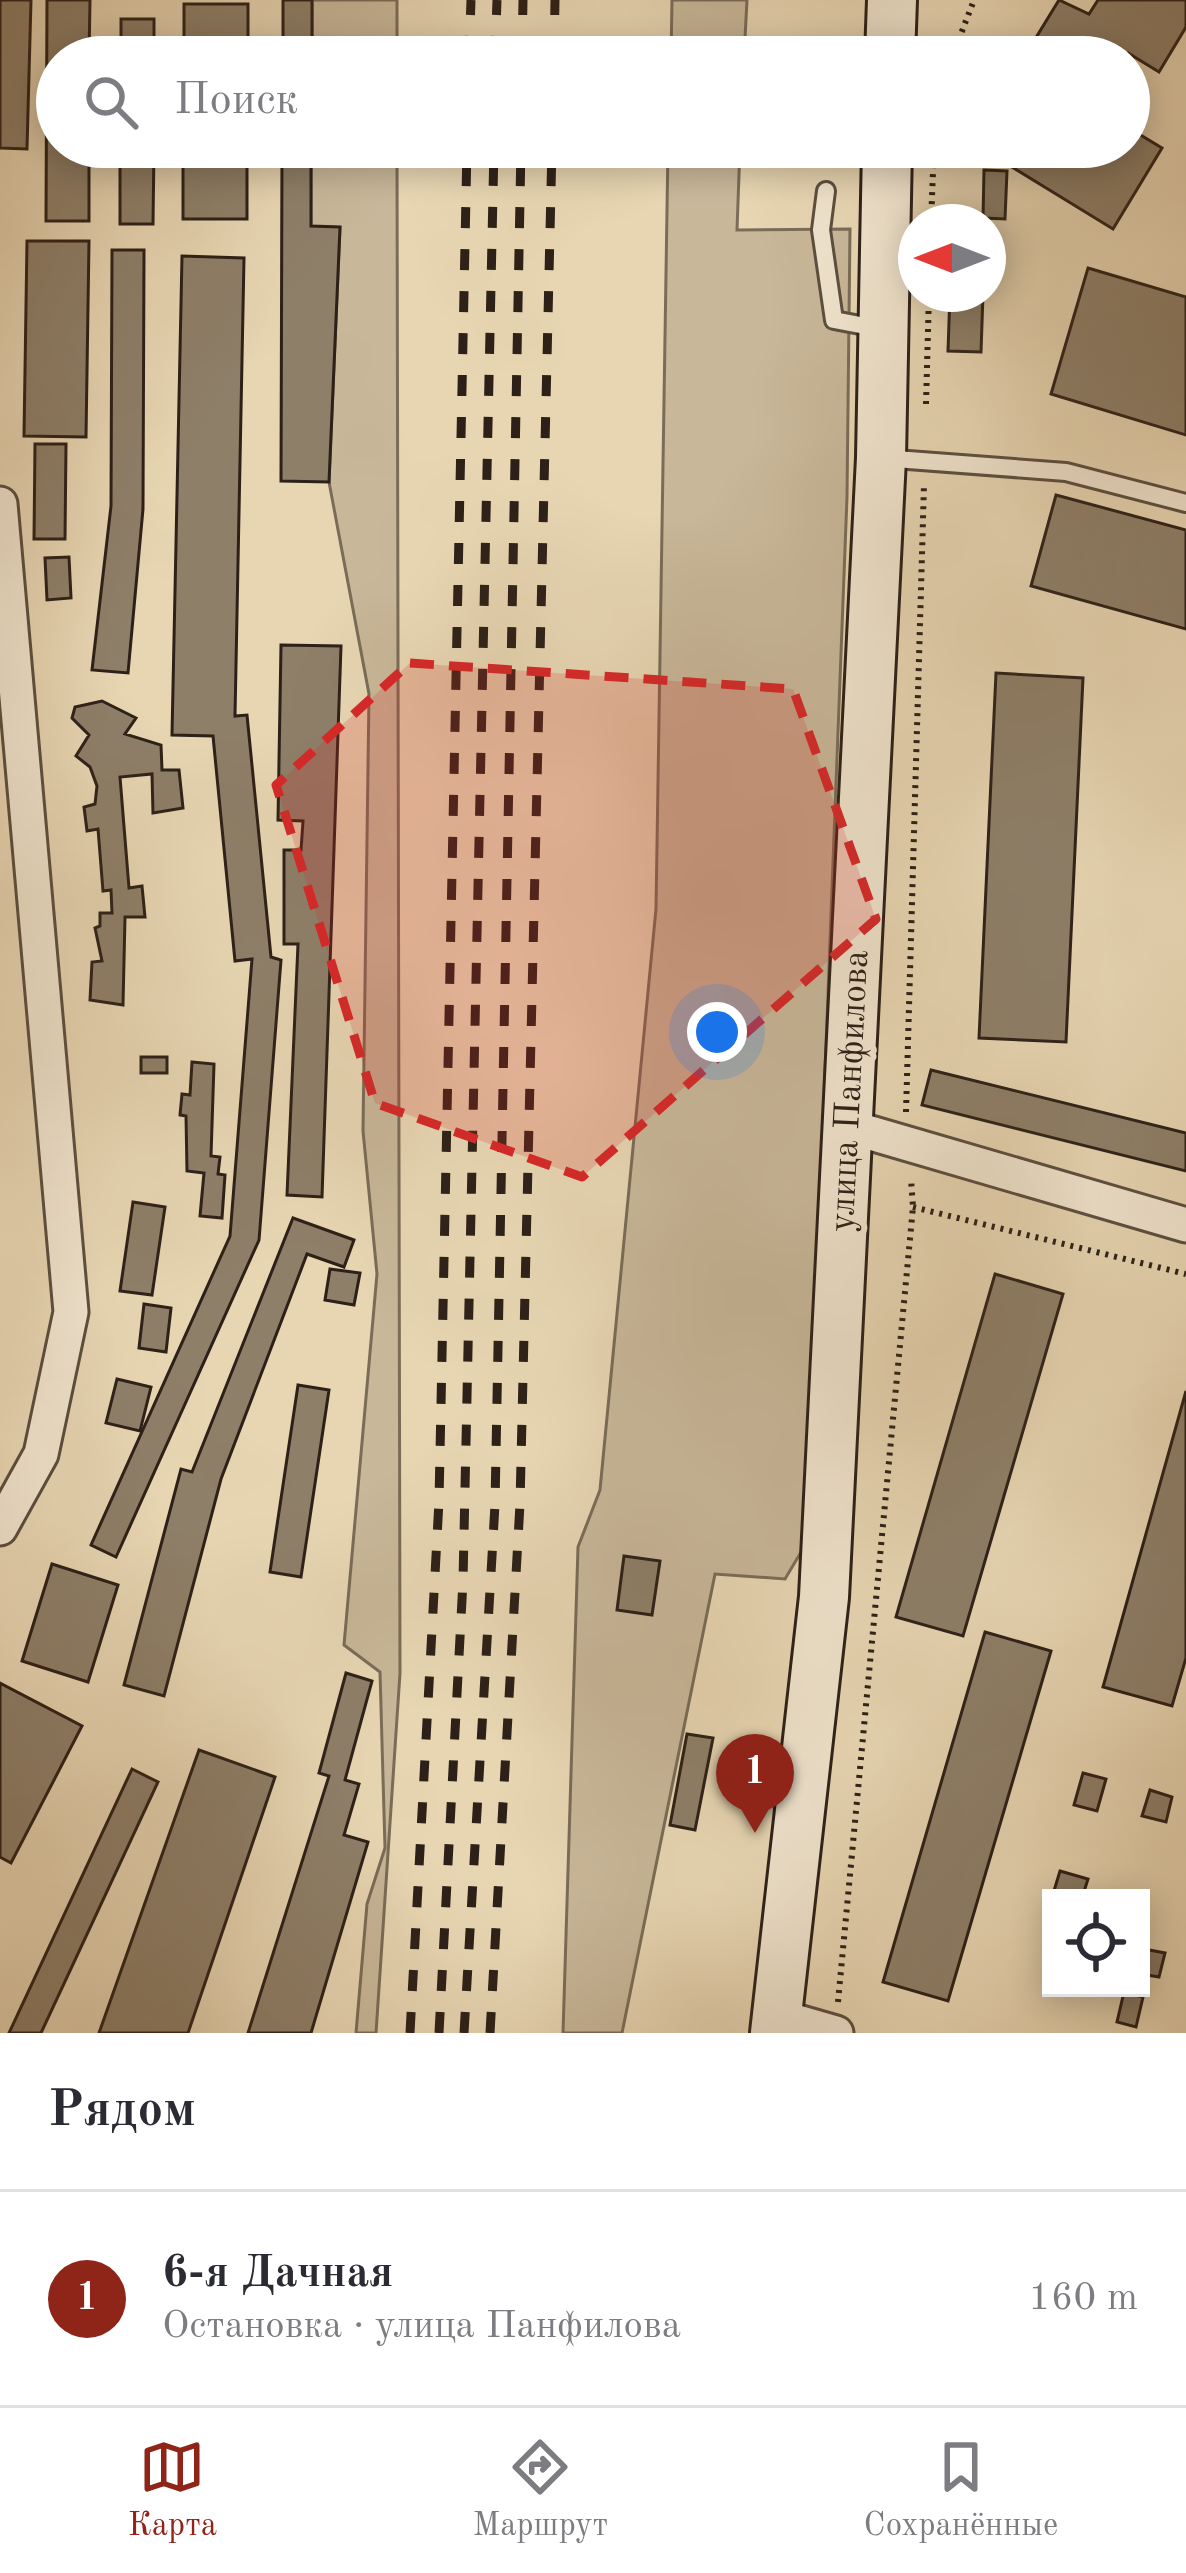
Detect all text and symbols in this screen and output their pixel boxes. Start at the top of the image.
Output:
search box [36,36,1150,168]
icon: search [78,69,144,135]
text: Поиск [174,79,298,124]
north arrow [898,204,1006,312]
street label: улица Панфилова [826,949,876,1233]
your location [687,1002,747,1062]
pin: 1 [716,1734,794,1833]
map controls [1042,1889,1150,1997]
button: locate [1042,1889,1150,1997]
text: Рядом [48,2086,196,2137]
text: 6-я Дачная [162,2252,393,2297]
text: 1 [76,2279,98,2318]
text: 160 m [1028,2279,1138,2318]
text: Остановка · улица Панфилова [162,2307,681,2346]
tab: Карта [128,2434,217,2547]
tab: Маршрут [473,2434,608,2547]
tab: Сохранённые [864,2434,1058,2547]

